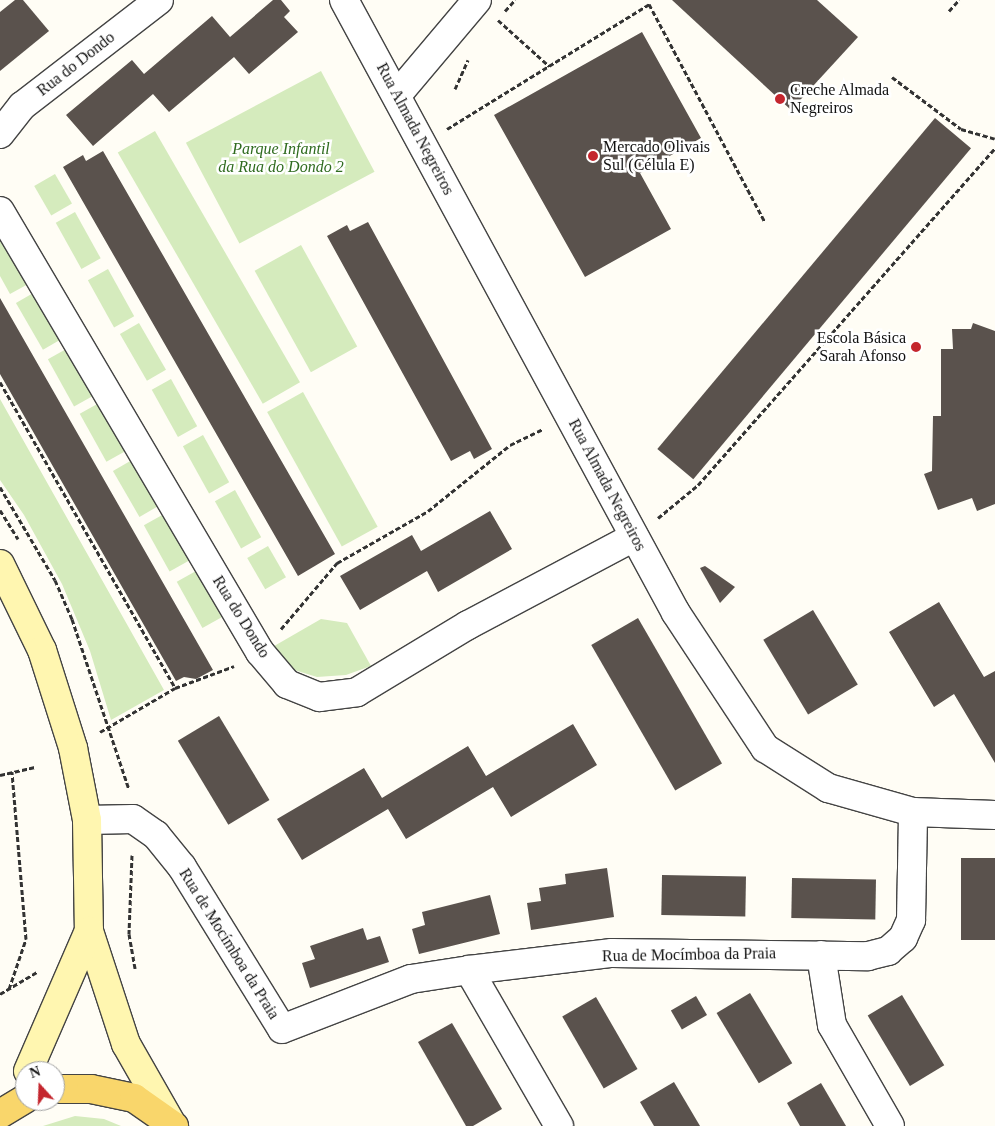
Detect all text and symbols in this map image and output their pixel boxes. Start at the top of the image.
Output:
street label: Rua do Dondo [33,28,119,100]
street label: Rua Almada Negreiros [372,59,458,199]
place label: Creche Almada Negreiros [790,80,890,118]
marker: Creche Almada Negreiros [774,93,786,105]
place label: Mercado Olivais Sul (Célula E) [603,137,710,175]
park label: Parque Infantil da Rua do Dondo 2 [218,139,344,177]
marker: Mercado Olivais Sul (Célula E) [587,150,599,162]
place label: Escola Básica Sarah Afonso [817,328,906,366]
marker: Escola Básica Sarah Afonso [910,341,922,353]
street label: Rua Almada Negreiros [564,415,650,555]
street label: Rua do Dondo [208,572,274,662]
street label: Rua de Mocímboa da Praia [175,865,283,1023]
street label: Rua de Mocímboa da Praia [602,944,776,966]
north arrow [15,1061,65,1111]
text: N [28,1064,42,1081]

